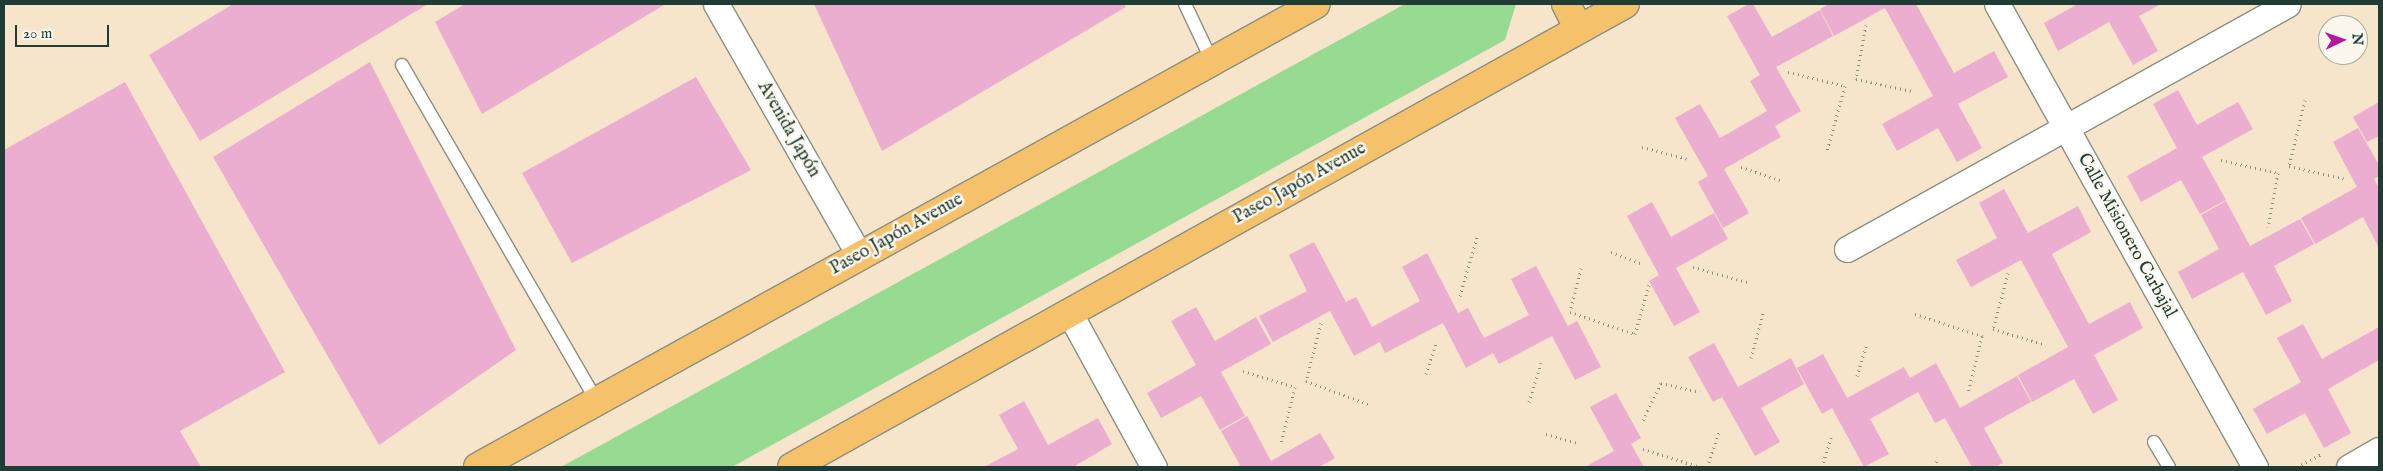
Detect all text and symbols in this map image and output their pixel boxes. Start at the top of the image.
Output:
scale bar [18,15,111,47]
north arrow [2318,15,2368,65]
text: 20 m [23,24,52,43]
text: N [2348,33,2366,46]
street label: Avenida Japón [752,78,824,182]
street label: Paseo Japón Avenue [1230,138,1370,230]
street label: Calle Misionero Carbajal [2072,150,2180,322]
street label: Paseo Japón Avenue [827,189,967,281]

